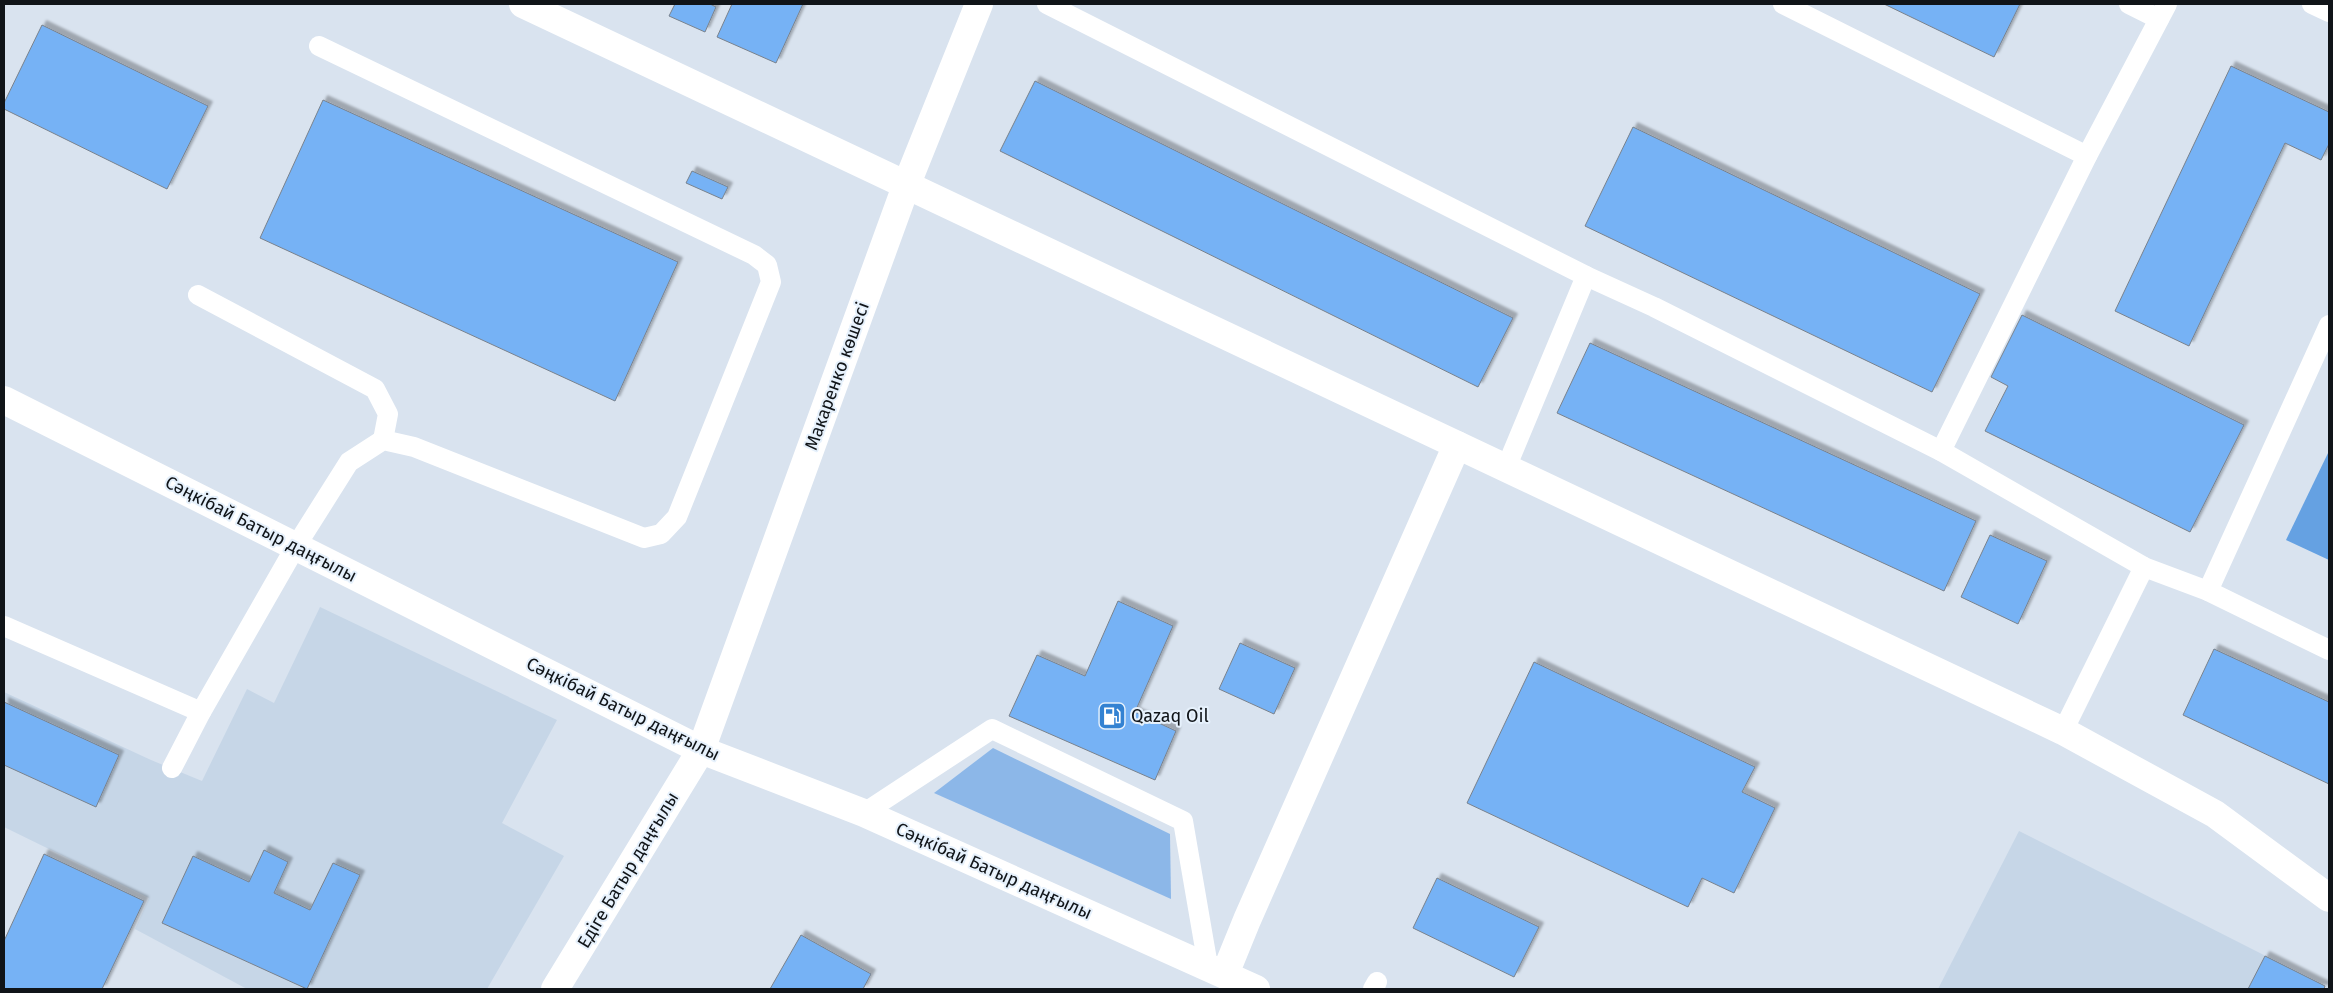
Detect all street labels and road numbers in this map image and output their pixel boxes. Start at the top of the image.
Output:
street label: Макаренко көшесі [800,299,874,453]
street label: Сәңкібай Батыр даңғылы [161,471,361,587]
street label: Сәңкібай Батыр даңғылы [523,653,723,765]
street label: Едіге Батыр даңғылы [573,788,683,952]
street label: Сәңкібай Батыр даңғылы [893,818,1095,924]

